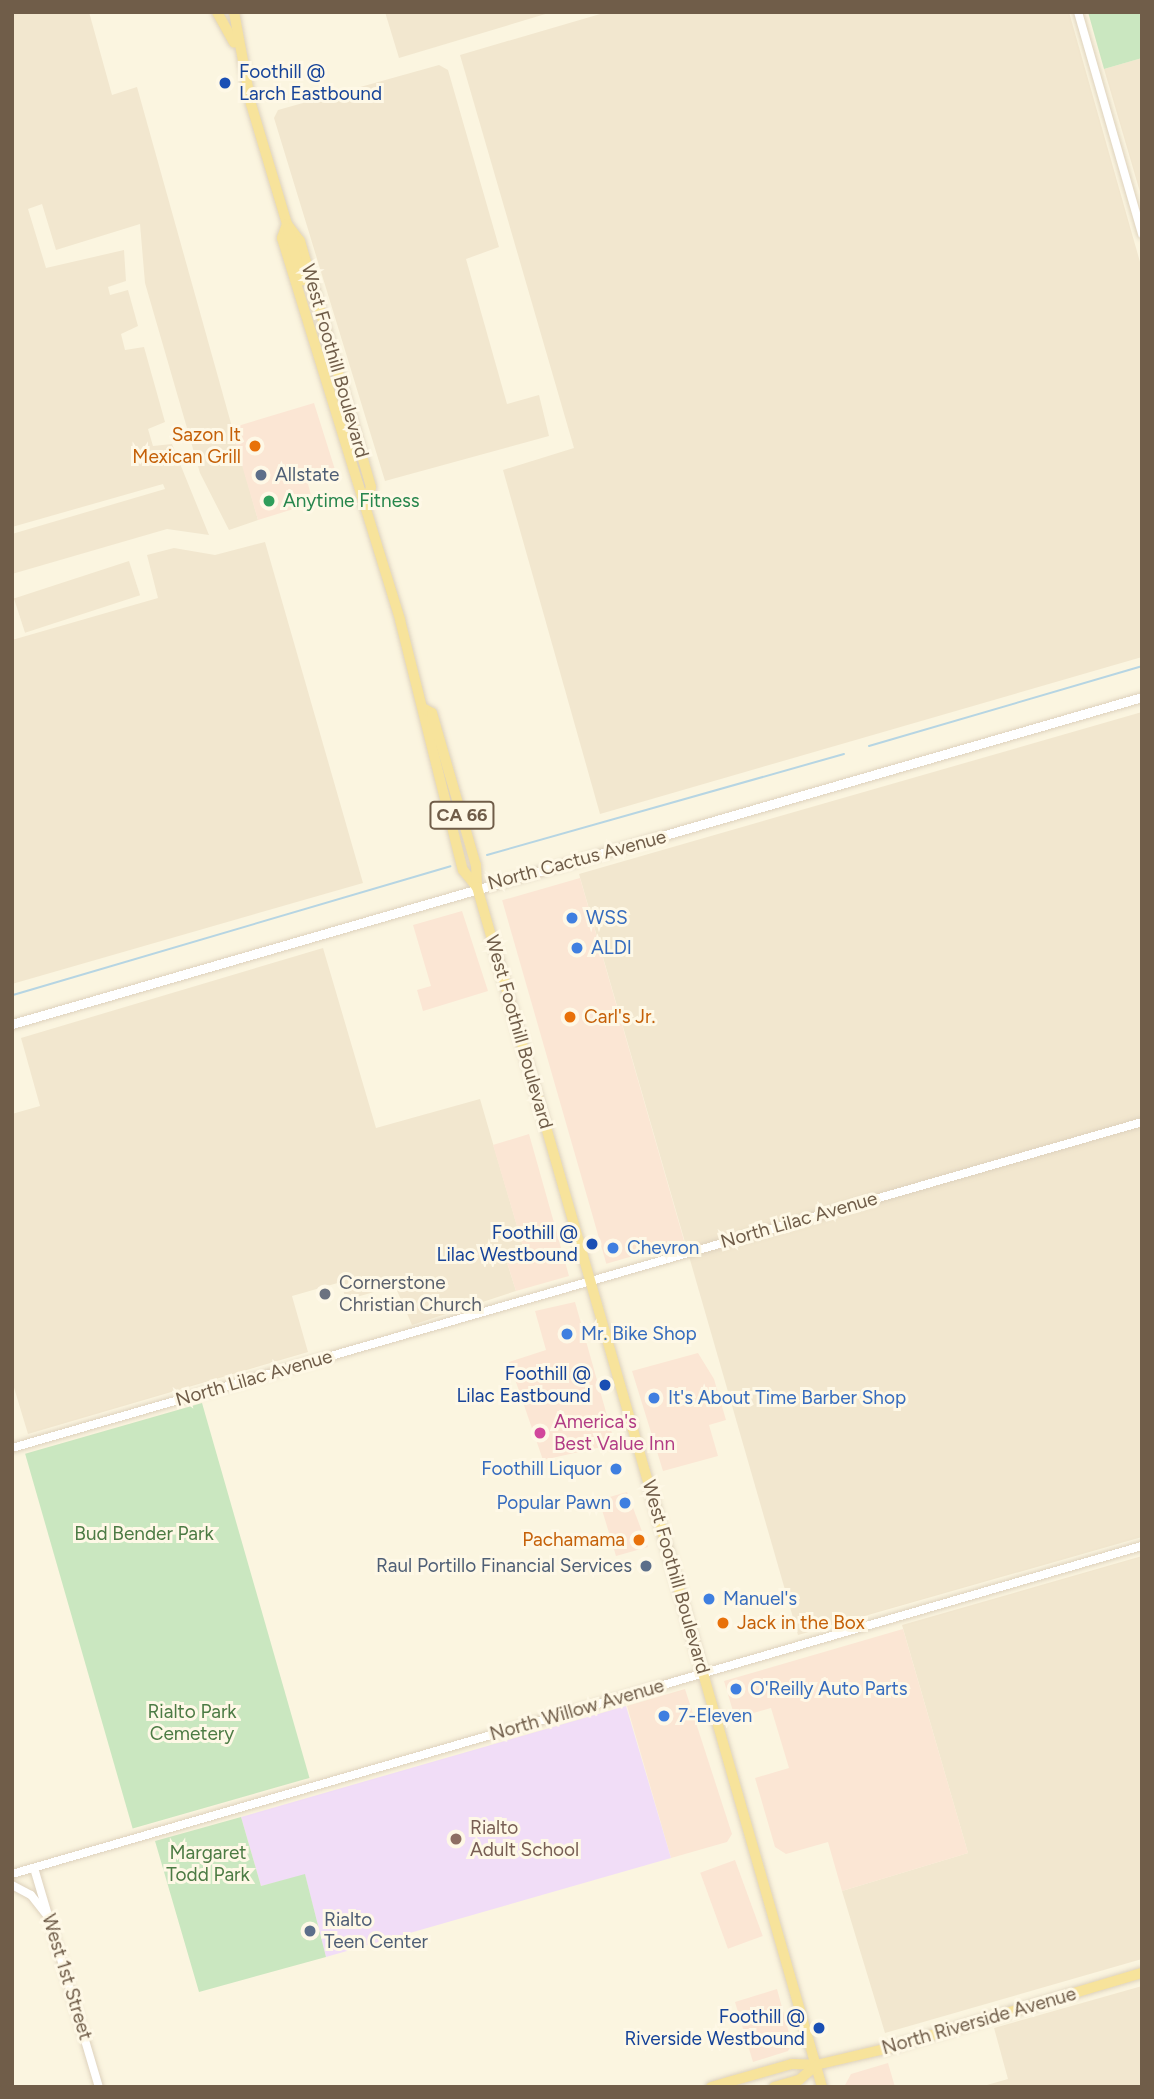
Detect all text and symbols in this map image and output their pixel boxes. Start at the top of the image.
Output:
place label: Foothill @ Larch Eastbound [239,61,382,105]
marker: Foothill @ Larch Eastbound [217,75,233,91]
street label: West Foothill Boulevard [296,261,374,461]
place label: Sazon It Mexican Grill [132,424,241,468]
marker: Sazon It Mexican Grill [247,438,263,454]
place label: Allstate [275,464,339,486]
marker: Allstate [253,467,269,483]
place label: Anytime Fitness [283,490,420,512]
marker: Anytime Fitness [261,493,277,509]
road number: CA 66 [429,800,495,830]
street label: North Cactus Avenue [485,825,669,895]
place label: WSS [586,907,628,929]
marker: WSS [564,910,580,926]
street label: West Foothill Boulevard [480,932,558,1132]
place label: ALDI [591,937,632,959]
marker: ALDI [569,940,585,956]
place label: Carl's Jr. [584,1006,655,1028]
marker: Carl's Jr. [562,1009,578,1025]
street label: North Lilac Avenue [718,1187,880,1253]
place label: Foothill @ Lilac Westbound [437,1222,578,1266]
marker: Foothill @ Lilac Westbound [584,1236,600,1252]
place label: Chevron [627,1237,699,1259]
marker: Chevron [605,1240,621,1256]
place label: Cornerstone Christian Church [339,1272,482,1316]
marker: Cornerstone Christian Church [317,1286,333,1302]
place label: Mr. Bike Shop [581,1323,697,1345]
marker: Mr. Bike Shop [559,1326,575,1342]
street label: North Lilac Avenue [173,1345,335,1411]
place label: Foothill @ Lilac Eastbound [456,1363,591,1407]
marker: Foothill @ Lilac Eastbound [597,1377,613,1393]
place label: It's About Time Barber Shop [668,1387,906,1409]
marker: It's About Time Barber Shop [646,1390,662,1406]
place label: America's Best Value Inn [554,1411,675,1455]
marker: America's Best Value Inn [532,1425,548,1441]
place label: Foothill Liquor [481,1458,602,1480]
marker: Foothill Liquor [608,1461,624,1477]
street label: West Foothill Boulevard [637,1477,715,1677]
place label: Popular Pawn [496,1492,611,1514]
marker: Popular Pawn [617,1495,633,1511]
park label: Bud Bender Park [74,1523,214,1545]
place label: Pachamama [522,1529,625,1551]
marker: Pachamama [631,1532,647,1548]
place label: Raul Portillo Financial Services [376,1555,632,1577]
marker: Raul Portillo Financial Services [638,1558,654,1574]
place label: Manuel's [723,1588,797,1610]
marker: Manuel's [701,1591,717,1607]
place label: Jack in the Box [737,1612,865,1634]
marker: Jack in the Box [715,1615,731,1631]
street label: North Willow Avenue [487,1674,667,1746]
place label: O'Reilly Auto Parts [750,1678,908,1700]
marker: O'Reilly Auto Parts [728,1681,744,1697]
park label: Rialto Park Cemetery [147,1701,237,1745]
place label: 7-Eleven [678,1705,752,1727]
marker: 7-Eleven [656,1708,672,1724]
place label: Rialto Adult School [470,1817,579,1861]
marker: Rialto Adult School [448,1831,464,1847]
park label: Margaret Todd Park [166,1842,250,1886]
place label: Rialto Teen Center [324,1909,428,1953]
street label: West 1st Street [37,1911,97,2043]
marker: Rialto Teen Center [302,1923,318,1939]
street label: North Riverside Avenue [879,1982,1079,2060]
place label: Foothill @ Riverside Westbound [624,2006,805,2050]
marker: Foothill @ Riverside Westbound [811,2020,827,2036]

